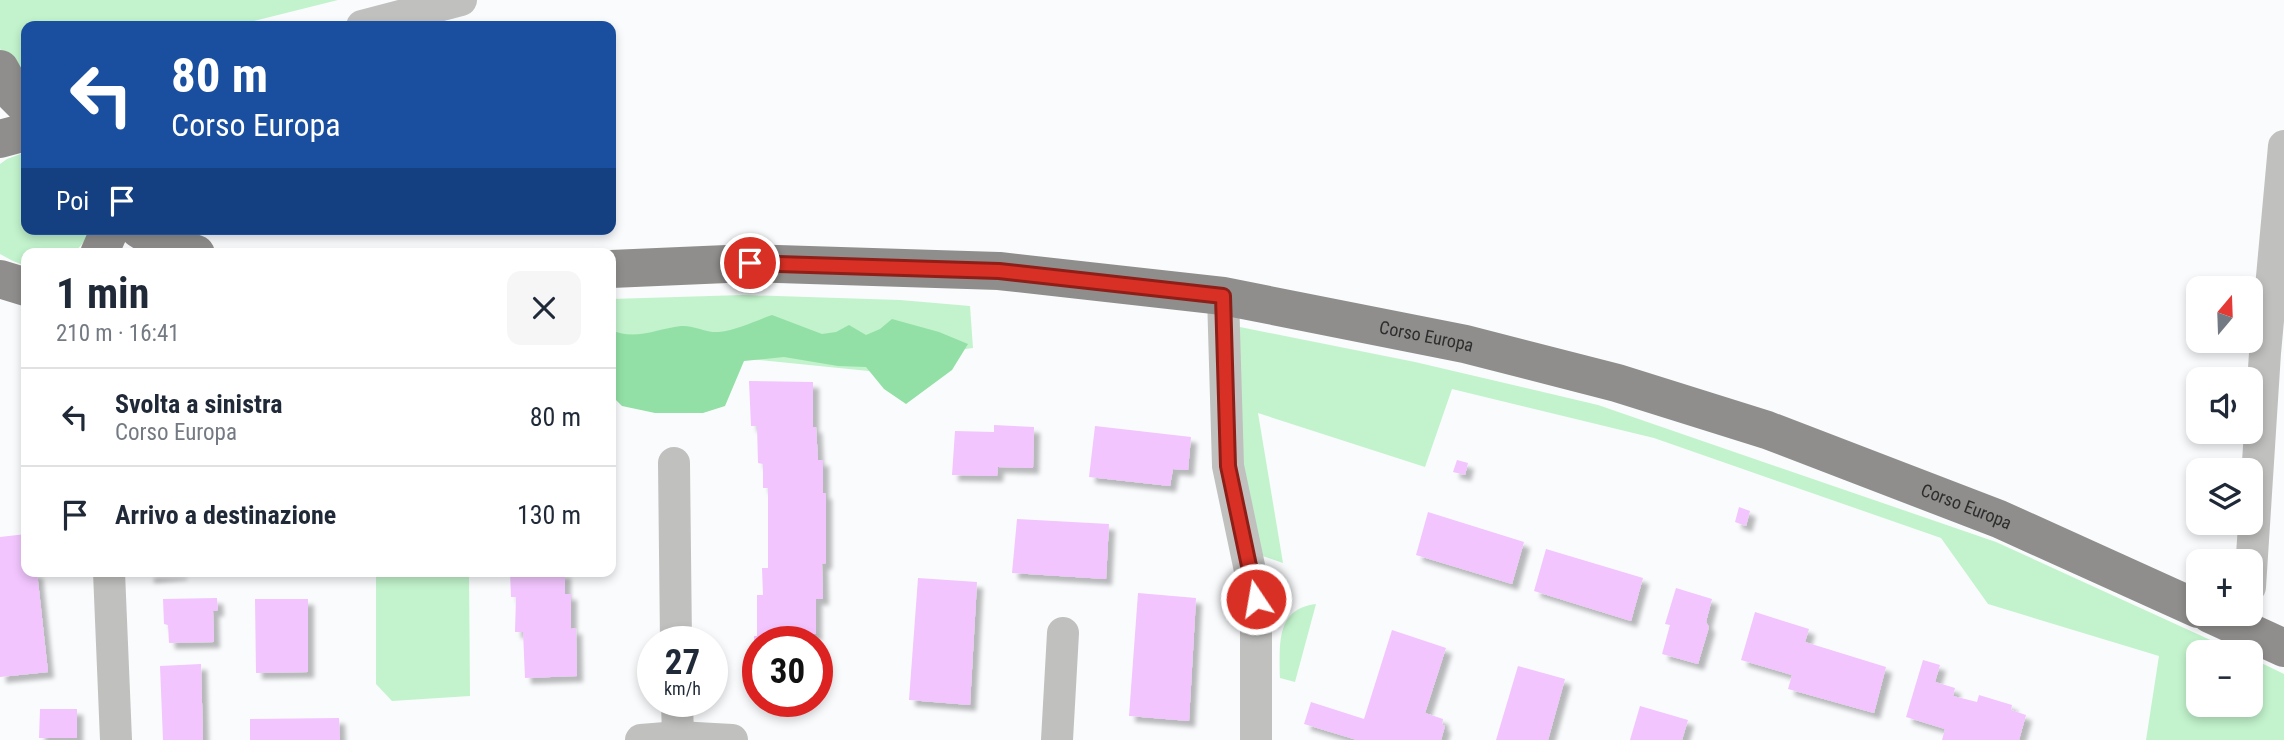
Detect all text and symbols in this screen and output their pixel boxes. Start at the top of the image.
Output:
text: 80 m [171,47,268,104]
icon: left [56,49,147,140]
text: Corso Europa [171,106,341,144]
icon: arrive [103,182,141,220]
text: Poi [56,186,89,216]
pin [720,233,780,293]
icon: arrive [731,244,769,282]
text: 1 min [56,269,149,318]
button: close [507,271,581,345]
north arrow [2186,276,2263,354]
map controls [2186,276,2263,717]
street label: Corso Europa [1378,316,1476,356]
text: 210 m · 16:41 [56,320,180,347]
button: sound [2186,367,2263,444]
text: Svolta a sinistra [115,389,282,419]
icon: left [56,398,94,436]
text: 80 m [530,402,581,432]
text: Corso Europa [115,419,237,446]
button: layers [2186,458,2263,535]
street label: Corso Europa [1918,479,2015,533]
icon: arrive [56,496,94,534]
text: Arrivo a destinazione [115,500,336,530]
text: 130 m [517,500,581,530]
button: + [2186,549,2263,626]
position arrow [1219,562,1293,636]
speed limit sign: 30 [742,626,833,717]
button: − [2186,640,2263,717]
text: 27 [665,642,700,683]
text: km/h [664,678,701,699]

